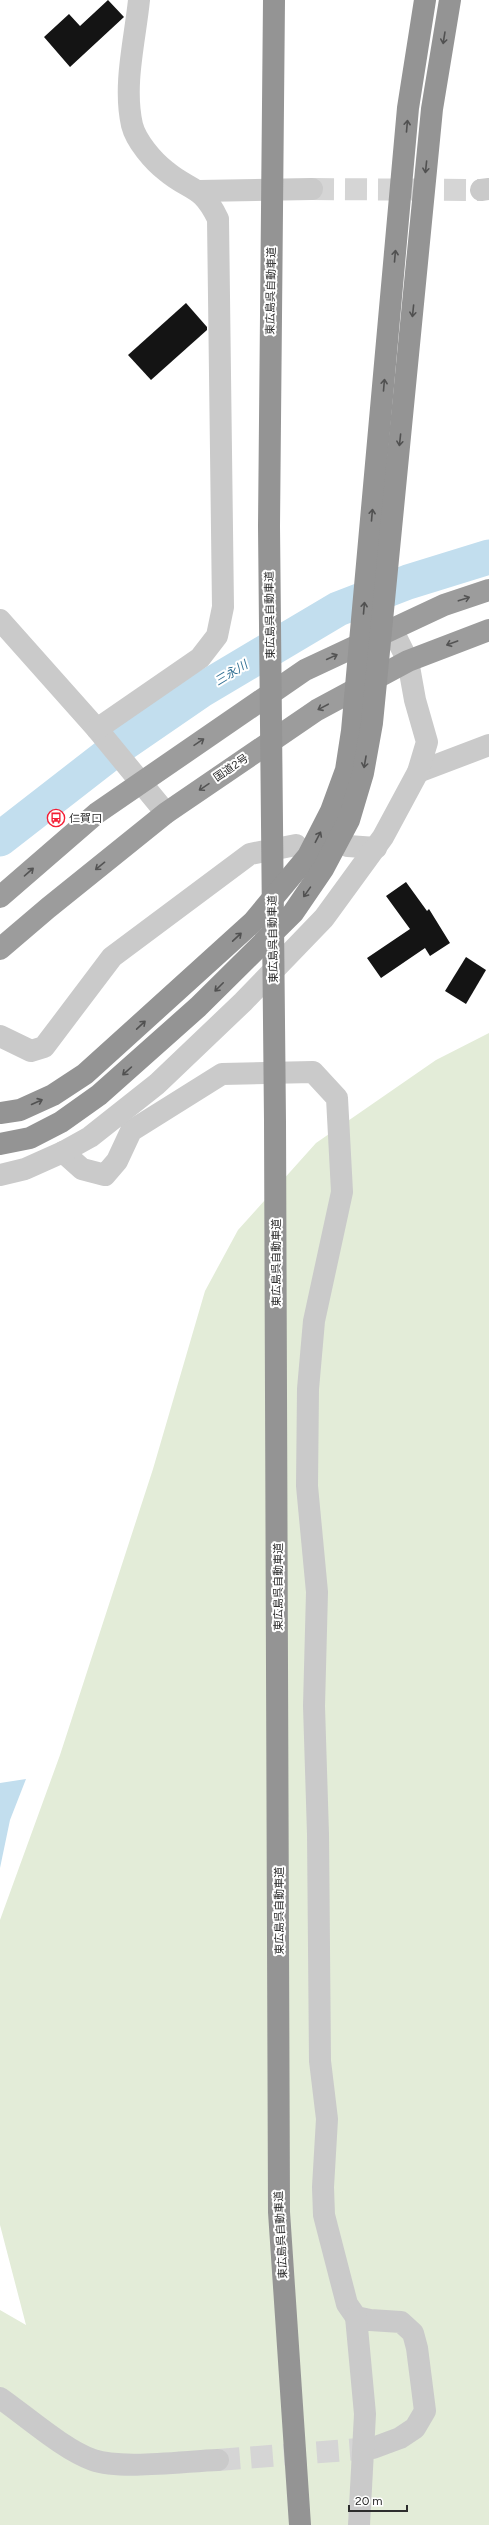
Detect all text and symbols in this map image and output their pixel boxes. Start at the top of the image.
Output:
one-way arrow [440,32,448,45]
one-way arrow [403,120,410,133]
one-way arrow [423,160,430,173]
street label: 東広島呉自動車道 [264,247,278,335]
one-way arrow [392,249,399,262]
one-way arrow [409,304,416,317]
one-way arrow [380,379,387,392]
one-way arrow [396,433,404,446]
one-way arrow [369,508,376,521]
street label: 東広島呉自動車道 [263,571,277,659]
one-way arrow [457,594,469,602]
one-way arrow [360,602,367,615]
one-way arrow [447,640,459,648]
one-way arrow [326,653,338,660]
water label: 三永川 [212,657,252,688]
one-way arrow [317,703,329,711]
one-way arrow [193,738,204,746]
street label: 国道2号 [211,752,251,784]
one-way arrow [361,755,369,768]
one-way arrow [199,783,210,791]
bus stop icon: 仁賀口 [46,808,66,828]
place label: 仁賀口 [69,812,102,825]
one-way arrow [315,831,322,843]
one-way arrow [95,861,106,870]
one-way arrow [24,867,35,876]
one-way arrow [303,886,311,897]
street label: 東広島呉自動車道 [266,895,280,983]
one-way arrow [232,932,242,942]
one-way arrow [214,982,224,992]
one-way arrow [136,1020,146,1030]
one-way arrow [122,1066,132,1075]
one-way arrow [31,1098,43,1105]
street label: 東広島呉自動車道 [270,1219,283,1307]
street label: 東広島呉自動車道 [272,1543,285,1631]
street label: 東広島呉自動車道 [273,1867,286,1955]
street label: 東広島呉自動車道 [272,2191,290,2279]
scale bar [349,2487,407,2513]
text: 20 m [355,2494,383,2508]

